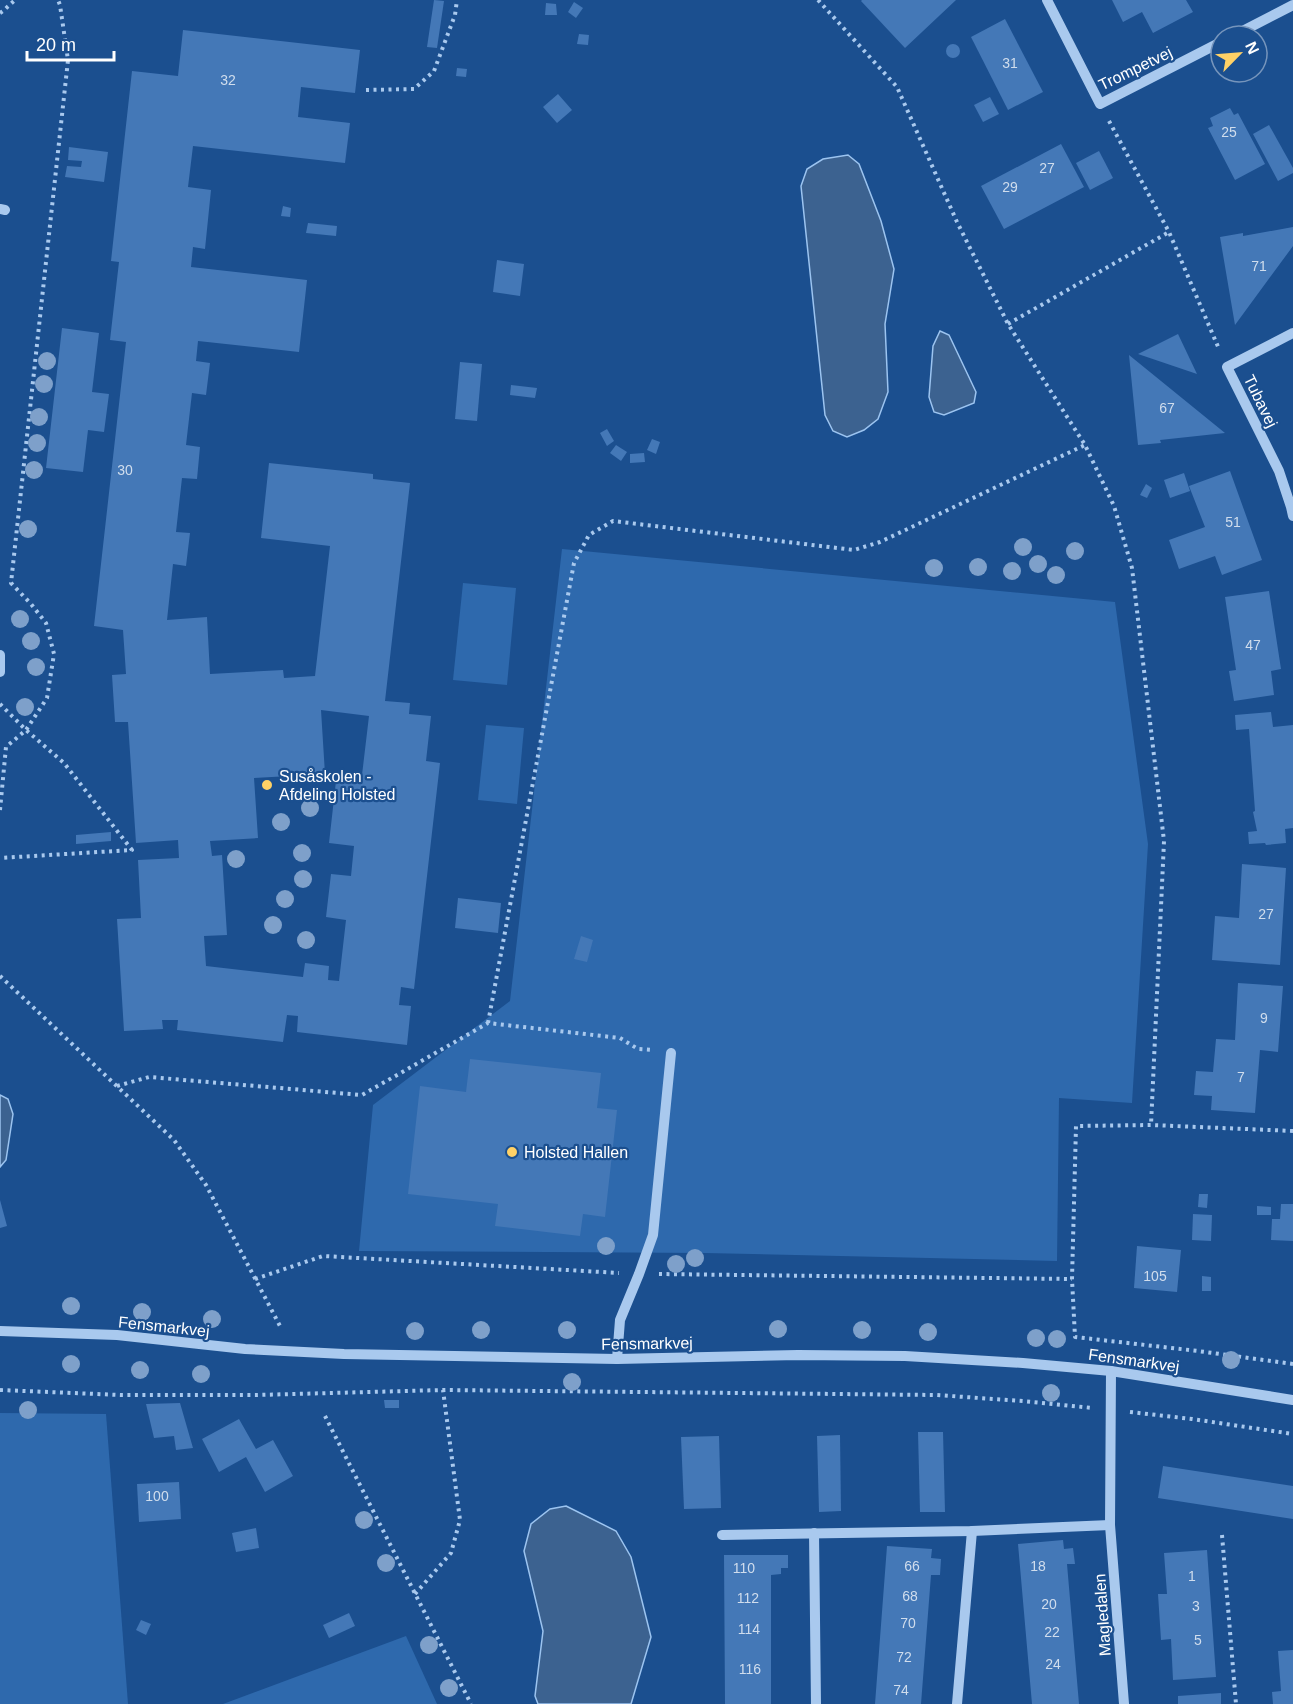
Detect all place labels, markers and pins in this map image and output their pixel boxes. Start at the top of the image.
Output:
place label: Susåskolen - Afdeling Holsted [279,768,396,803]
marker: Susåskolen - Afdeling Holsted [260,778,274,792]
place label: Holsted Hallen [524,1144,628,1161]
marker: Holsted Hallen [505,1145,519,1159]

